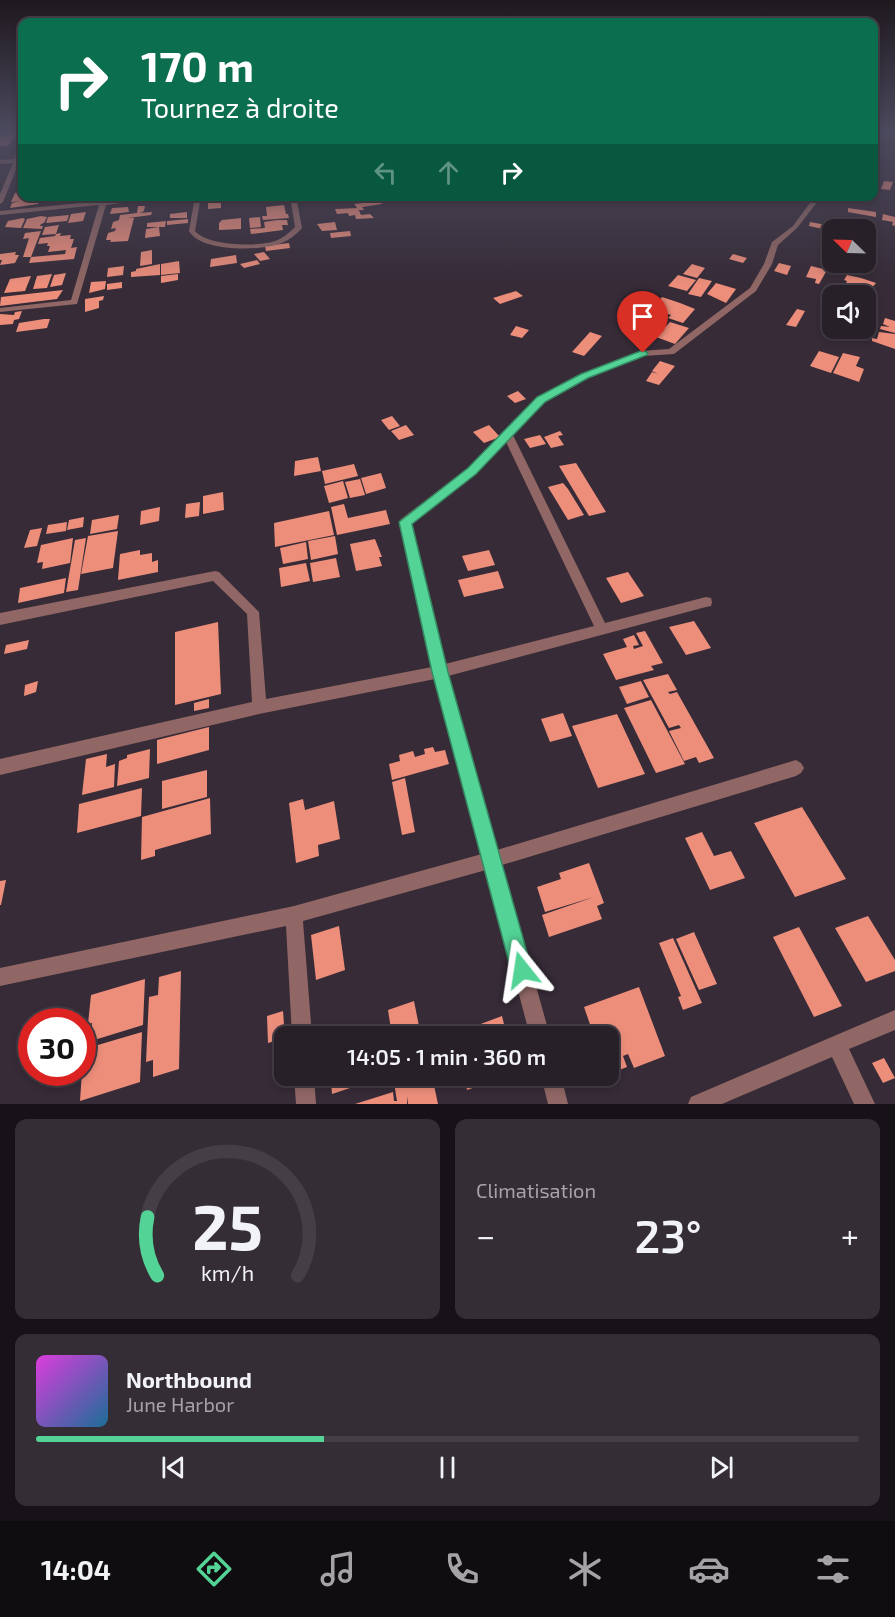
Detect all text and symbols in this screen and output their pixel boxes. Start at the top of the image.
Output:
text: 170 m [141,40,254,90]
icon: right [42,42,120,120]
text: Tournez à droite [141,91,339,123]
icon: left [369,156,402,189]
icon: ahead [432,156,465,189]
icon: right [495,156,528,189]
north arrow [822,219,876,273]
map controls [822,219,876,339]
button: sound [822,285,876,339]
pin [617,291,668,353]
icon: arrive [626,300,659,333]
position arrow [490,938,554,1002]
speed limit sign: 30 [18,1008,96,1086]
text: 14:05 · 1 min · 360 m [347,1043,546,1069]
text: Climatisation [476,1178,596,1202]
text: 25 [192,1188,263,1263]
text: 23° [635,1208,702,1262]
text: − [476,1215,495,1255]
text: + [841,1215,859,1255]
text: km/h [201,1260,254,1285]
text: Northbound [126,1366,252,1392]
text: June Harbor [126,1392,234,1416]
icon: previous [157,1451,190,1484]
icon: pause [431,1451,464,1484]
icon: next [705,1451,738,1484]
icon: directions [193,1548,235,1590]
icon: music [317,1548,359,1590]
icon: phone [441,1548,483,1590]
icon: climate [564,1548,606,1590]
icon: car [688,1548,730,1590]
icon: filters [812,1548,854,1590]
text: 14:04 [41,1553,111,1585]

